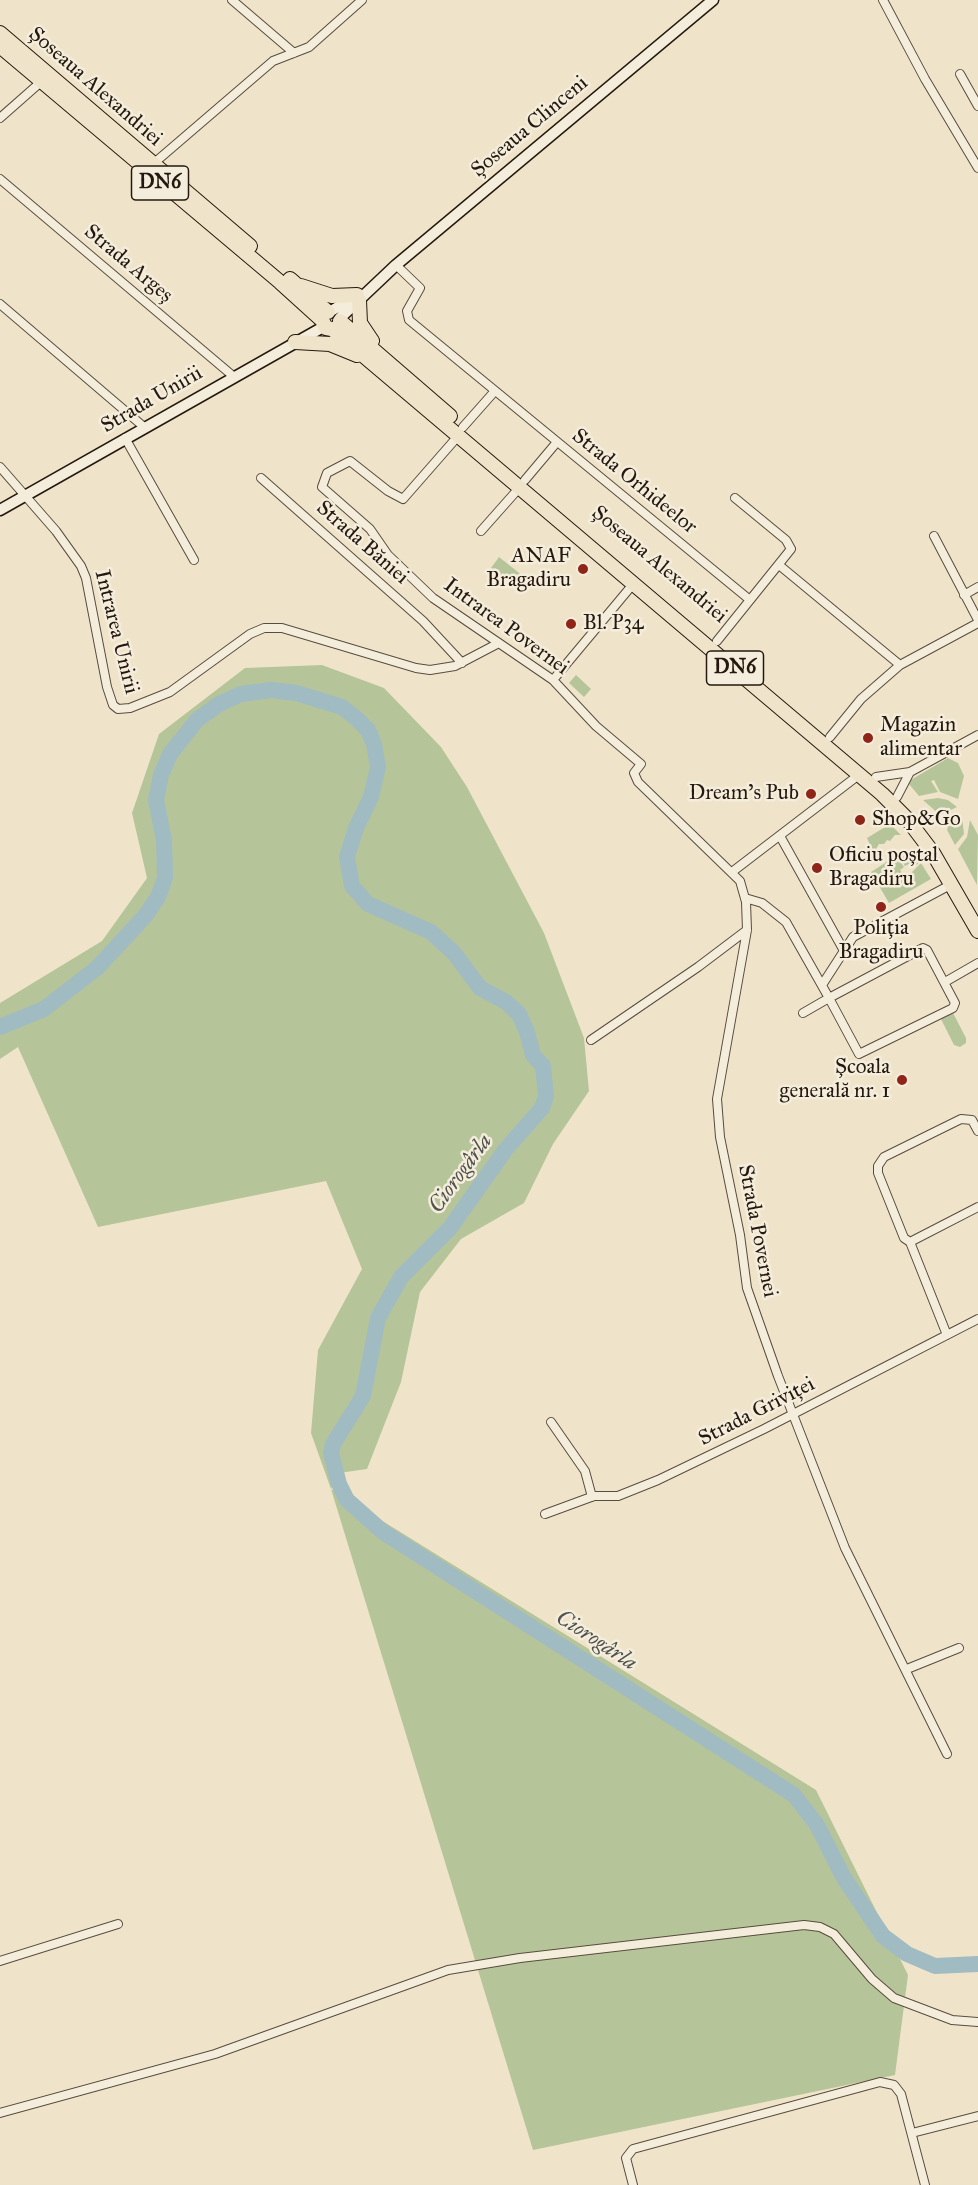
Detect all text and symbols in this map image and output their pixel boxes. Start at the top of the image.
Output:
street label: Șoseaua Alexandriei [23,22,167,152]
street label: Șoseaua Clinceni [467,71,593,183]
road number: DN6 [132,166,188,200]
street label: Strada Argeș [78,220,178,308]
street label: Strada Unirii [97,361,207,439]
street label: Strada Orhideelor [566,424,702,540]
street label: Strada Băniei [311,496,413,590]
street label: Șoseaua Alexandriei [586,501,732,629]
place label: ANAF Bragadiru [486,544,571,594]
marker: ANAF Bragadiru [576,562,590,576]
street label: Intrarea Unirii [88,567,144,697]
street label: Intrarea Povernei [438,573,574,681]
place label: Bl. P34 [583,611,644,637]
marker: Bl. P34 [564,617,578,631]
road number: DN6 [706,651,764,685]
place label: Magazin alimentar [880,713,962,763]
marker: Magazin alimentar [861,731,875,745]
place label: Dream's Pub [689,781,799,807]
marker: Dream's Pub [804,787,818,801]
place label: Shop&Go [872,807,961,833]
marker: Shop&Go [853,813,867,827]
place label: Oficiu poștal Bragadiru [829,843,938,893]
marker: Oficiu poștal Bragadiru [810,861,824,875]
marker: Poliția Bragadiru [874,900,888,914]
place label: Poliția Bragadiru [839,916,923,966]
place label: Școala generală nr. 1 [780,1055,890,1105]
marker: Școala generală nr. 1 [895,1073,909,1087]
water label: Ciorogârla [424,1129,498,1219]
street label: Strada Povernei [732,1163,782,1299]
street label: Strada Griviței [695,1372,819,1452]
water label: Ciorogârla [551,1605,641,1677]

